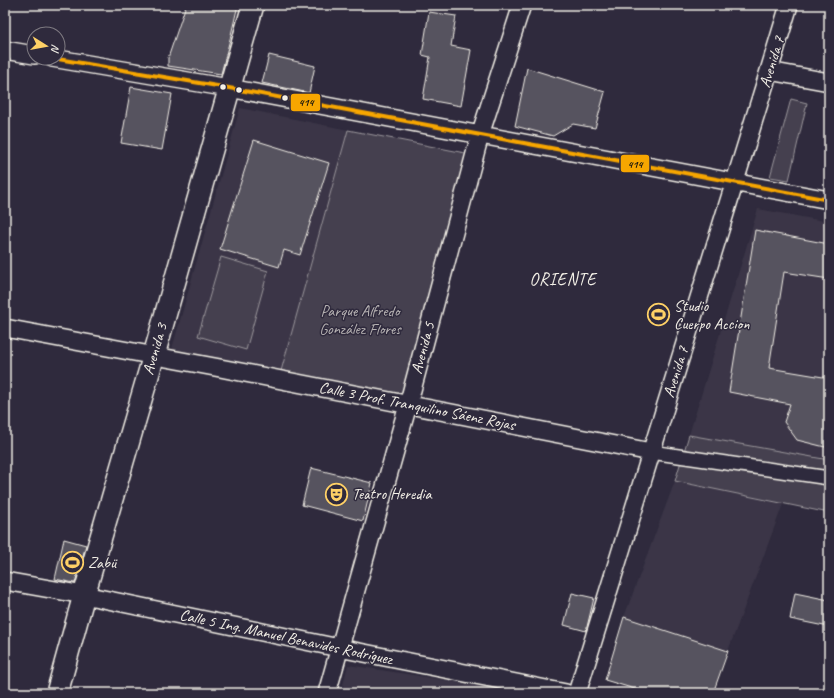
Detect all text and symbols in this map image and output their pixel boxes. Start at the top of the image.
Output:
north arrow [26,26,66,66]
street label: Avenida 7 [755,33,789,90]
text: N [48,43,63,55]
unlabelled marker [218,82,228,92]
unlabelled marker [234,85,244,95]
unlabelled marker [280,93,290,103]
line badge: 414 [290,93,321,112]
text: 414 [299,95,315,109]
line badge: 414 [620,154,650,173]
text: 414 [628,157,644,171]
district label: ORIENTE [530,269,597,290]
place label: Studio Cuerpo Accion [674,296,750,334]
park label: Parque Alfredo González Flores [319,301,402,339]
sports icon: Studio Cuerpo Accion [645,302,671,328]
street label: Avenida 3 [138,319,172,377]
street label: Avenida 5 [407,319,440,376]
street label: Avenida 7 [659,343,693,400]
street label: Calle 3 Prof. Tranquilino Sáenz Rojas [317,377,518,435]
theatre icon: Teatro Heredia [324,481,350,507]
place label: Teatro Heredia [352,484,433,504]
sports icon: Zabü [59,550,85,576]
place label: Zabü [88,553,118,573]
street label: Calle 5 Ing. Manuel Benavides Rodríguez [178,605,396,670]

